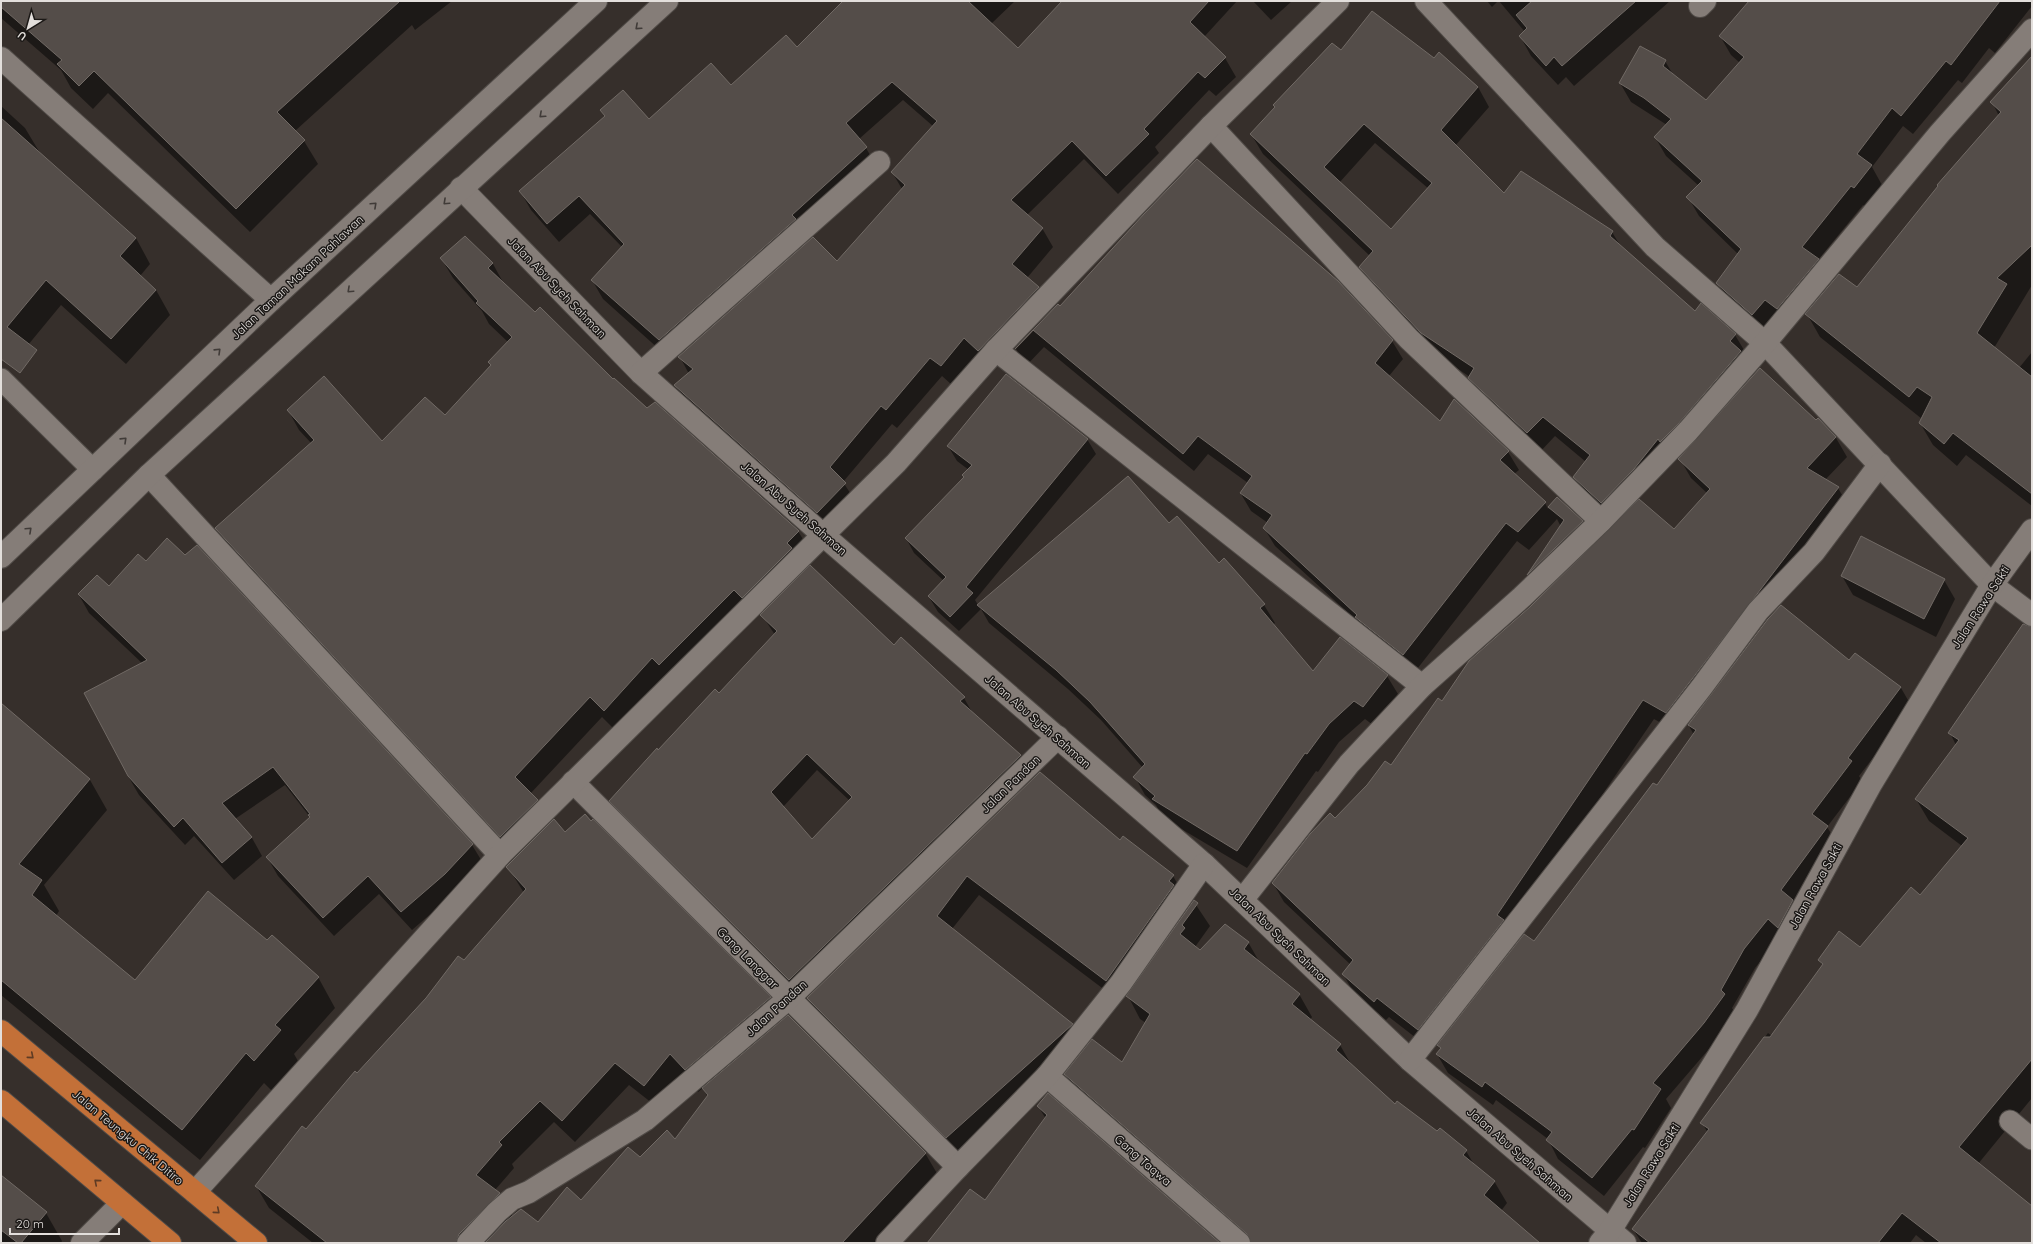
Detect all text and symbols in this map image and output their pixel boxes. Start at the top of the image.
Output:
north arrow [8,8,48,48]
one-way arrow [635,23,643,30]
text: U [15,28,29,44]
one-way arrow [539,110,546,117]
one-way arrow [443,198,450,205]
one-way arrow [370,203,377,210]
street label: Jalan Taman Makam Pahlawan [228,212,366,342]
street label: Jalan Abu Syeh Sahman [504,233,610,341]
one-way arrow [347,285,355,293]
one-way arrow [213,348,221,355]
one-way arrow [119,438,127,445]
street label: Jalan Abu Syeh Sahman [738,458,850,558]
one-way arrow [24,527,32,535]
street label: Jalan Rawa Sakti [1947,563,2013,651]
street label: Jalan Abu Syeh Sahman [982,671,1094,771]
street label: Jalan Pandan [977,752,1043,816]
street label: Jalan Rawa Sakti [1785,840,1845,932]
street label: Jalan Abu Syeh Sahman [1226,883,1334,989]
street label: Gang Langgar [714,924,782,992]
street label: Jalan Pandan [742,977,810,1039]
one-way arrow [26,1052,34,1059]
street label: Jalan Teungku Chik Ditiro [69,1086,187,1188]
street label: Jalan Abu Syeh Sahman [1464,1104,1576,1204]
street label: Jalan Rawa Sakti [1619,1120,1683,1210]
street label: Gang Taqwa [1112,1131,1174,1189]
one-way arrow [95,1180,102,1187]
one-way arrow [212,1206,220,1213]
scale bar [10,1210,119,1236]
text: 20 m [16,1216,44,1231]

